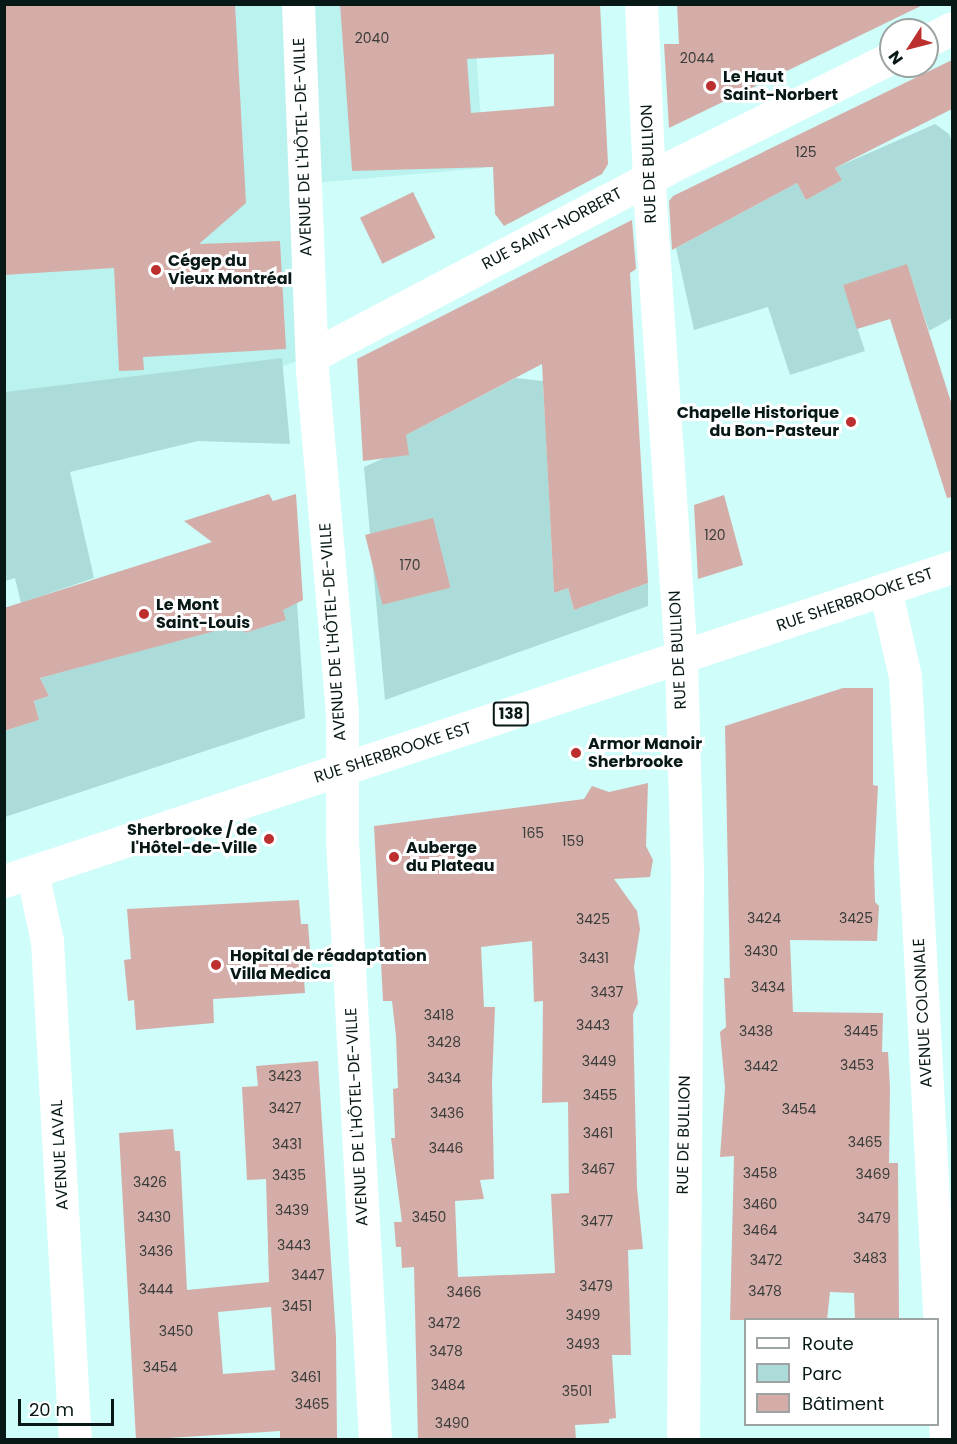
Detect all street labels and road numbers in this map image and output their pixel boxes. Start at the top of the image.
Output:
street label: AVENUE DE L'HÔTEL-DE-VILLE [290,37,316,257]
street label: RUE DE BULLION [637,104,661,224]
street label: RUE SAINT-NORBERT [479,184,625,274]
street label: AVENUE DE L'HÔTEL-DE-VILLE [316,522,350,742]
street label: RUE SHERBROOKE EST [774,564,936,636]
street label: RUE DE BULLION [665,590,691,710]
road number: 138 [492,702,530,726]
street label: RUE SHERBROOKE EST [312,718,474,788]
street label: AVENUE COLONIALE [909,938,937,1088]
street label: AVENUE DE L'HÔTEL-DE-VILLE [342,1007,372,1227]
street label: RUE DE BULLION [673,1075,695,1195]
street label: AVENUE LAVAL [48,1099,72,1211]

